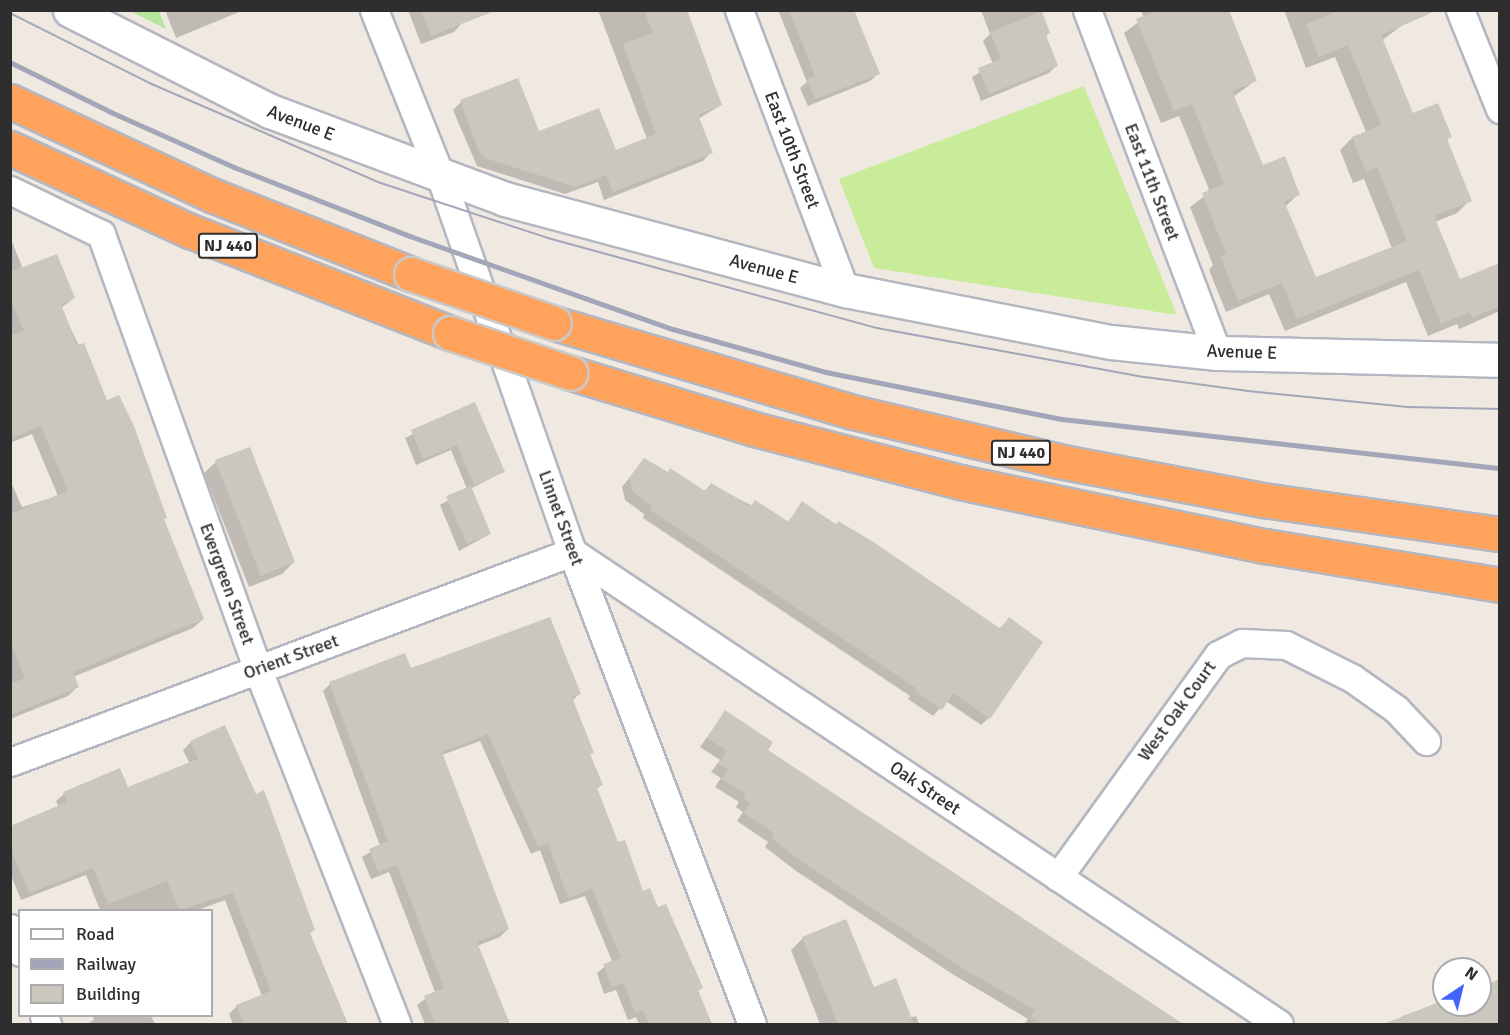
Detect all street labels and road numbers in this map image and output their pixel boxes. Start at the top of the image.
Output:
street label: East 10th Street [760,88,824,212]
street label: Avenue E [264,100,338,146]
street label: East 11th Street [1120,120,1184,244]
road number: NJ 440 [196,233,260,259]
street label: Avenue E [727,249,801,289]
street label: Avenue E [1206,340,1278,364]
road number: NJ 440 [990,440,1052,466]
street label: Linnet Street [534,467,588,569]
street label: Evergreen Street [195,520,259,648]
street label: Orient Street [240,630,342,684]
street label: West Oak Court [1133,657,1221,765]
street label: Oak Street [886,757,964,819]

